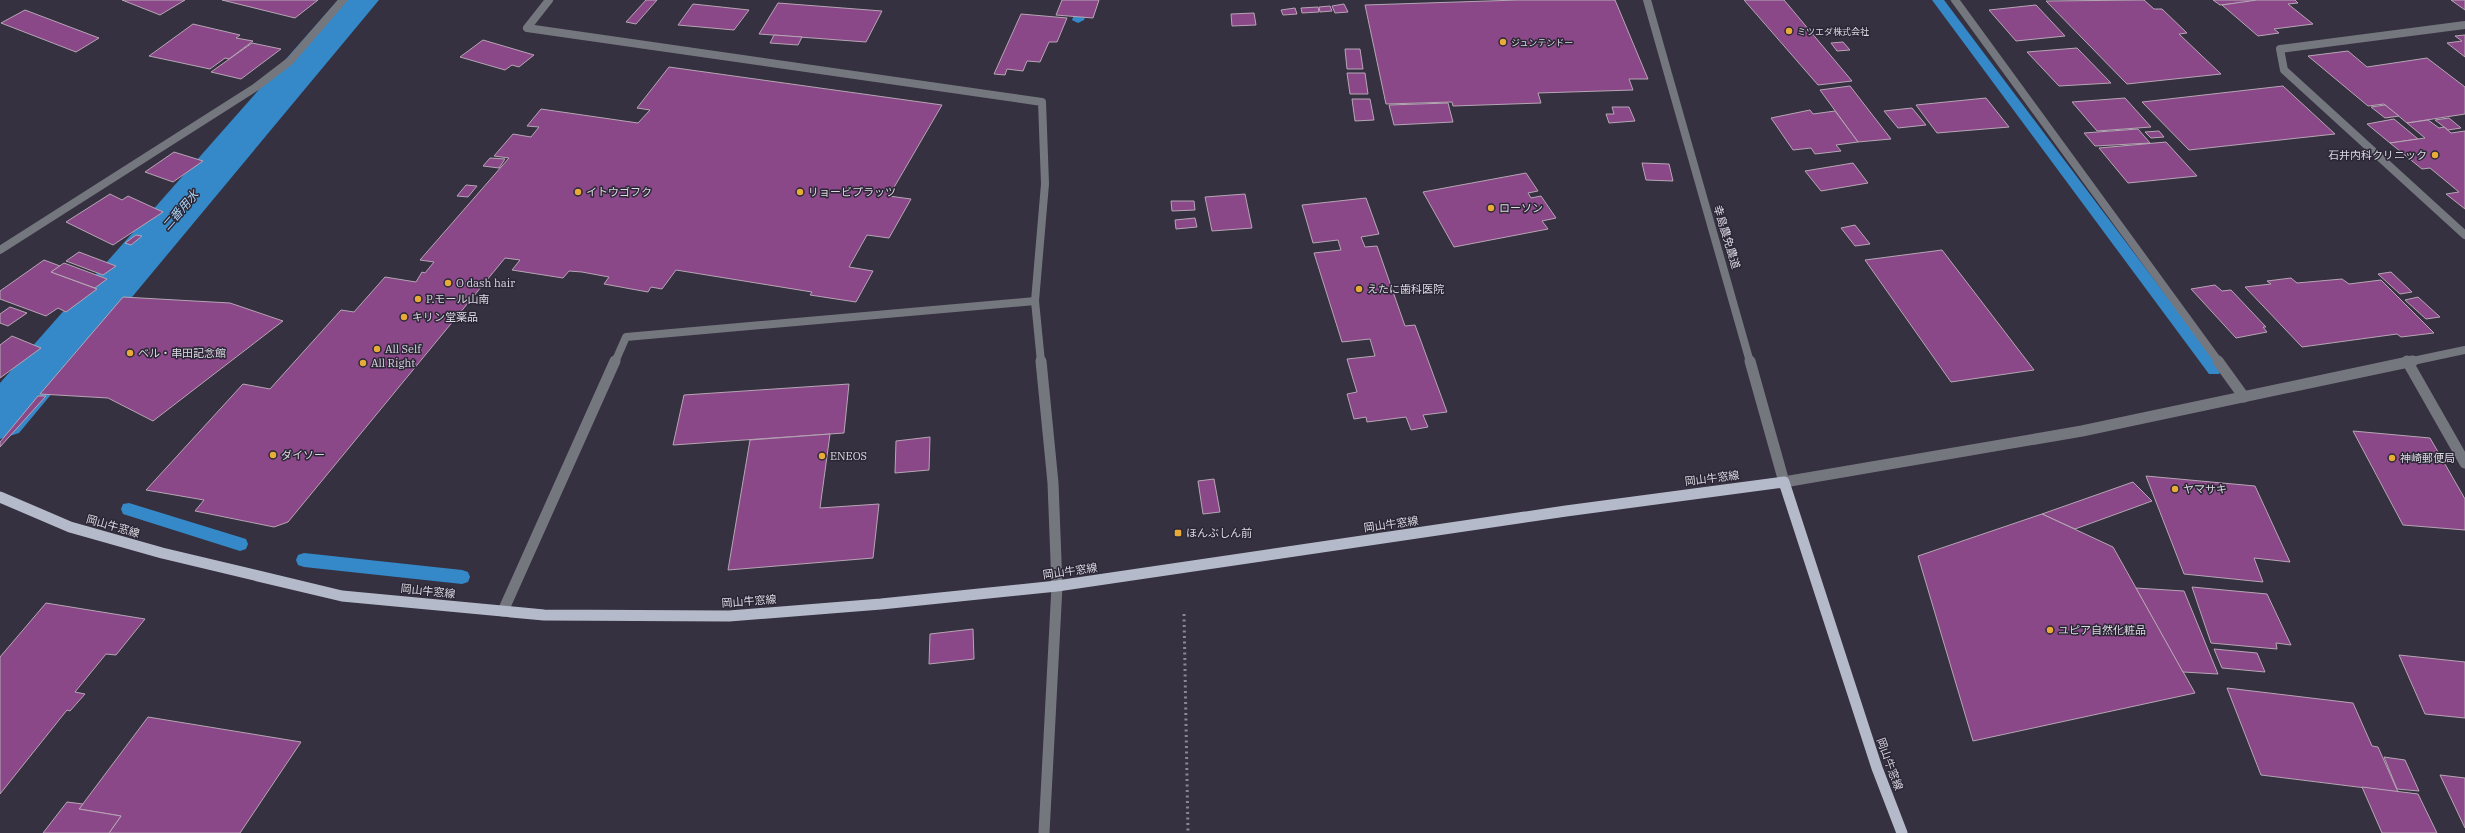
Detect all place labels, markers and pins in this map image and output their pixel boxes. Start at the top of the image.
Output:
marker: ミツエダ株式会社 [1784,26,1794,36]
place label: ミツエダ株式会社 [1797,26,1869,37]
marker: ジュンテンドー [1498,37,1508,47]
place label: ジュンテンドー [1511,37,1573,48]
place label: 石井内科クリニック [2328,148,2427,162]
marker: 石井内科クリニック [2430,150,2440,160]
place label: イトウゴフク [586,185,652,199]
place label: リョービプラッツ [808,185,896,199]
marker: イトウゴフク [573,187,583,197]
marker: リョービプラッツ [795,187,805,197]
place label: ローソン [1499,201,1543,215]
marker: ローソン [1486,203,1496,213]
place label: O dash hair [456,276,515,290]
marker: O dash hair [443,278,453,288]
place label: えたに歯科医院 [1367,282,1444,296]
marker: えたに歯科医院 [1354,284,1364,294]
place label: P.モール山南 [426,292,489,306]
marker: P.モール山南 [413,294,423,304]
place label: キリン堂薬品 [412,310,478,324]
marker: キリン堂薬品 [399,312,409,322]
place label: All Self [385,342,422,356]
marker: All Self [372,344,382,354]
place label: ベル・串田記念館 [138,346,226,360]
marker: ベル・串田記念館 [125,348,135,358]
place label: All Right [371,356,415,370]
marker: All Right [358,358,368,368]
place label: ダイソー [281,448,325,462]
place label: ENEOS [830,449,867,463]
marker: ダイソー [268,450,278,460]
marker: ENEOS [817,451,827,461]
place label: 神崎郵便局 [2400,451,2455,465]
marker: 神崎郵便局 [2387,453,2397,463]
place label: ヤマサキ [2183,482,2227,496]
marker: ヤマサキ [2170,484,2180,494]
place label: ほんぶしん前 [1186,526,1252,540]
marker: ほんぶしん前 [1173,528,1183,538]
place label: ユピア自然化粧品 [2058,623,2146,637]
marker: ユピア自然化粧品 [2045,625,2055,635]

